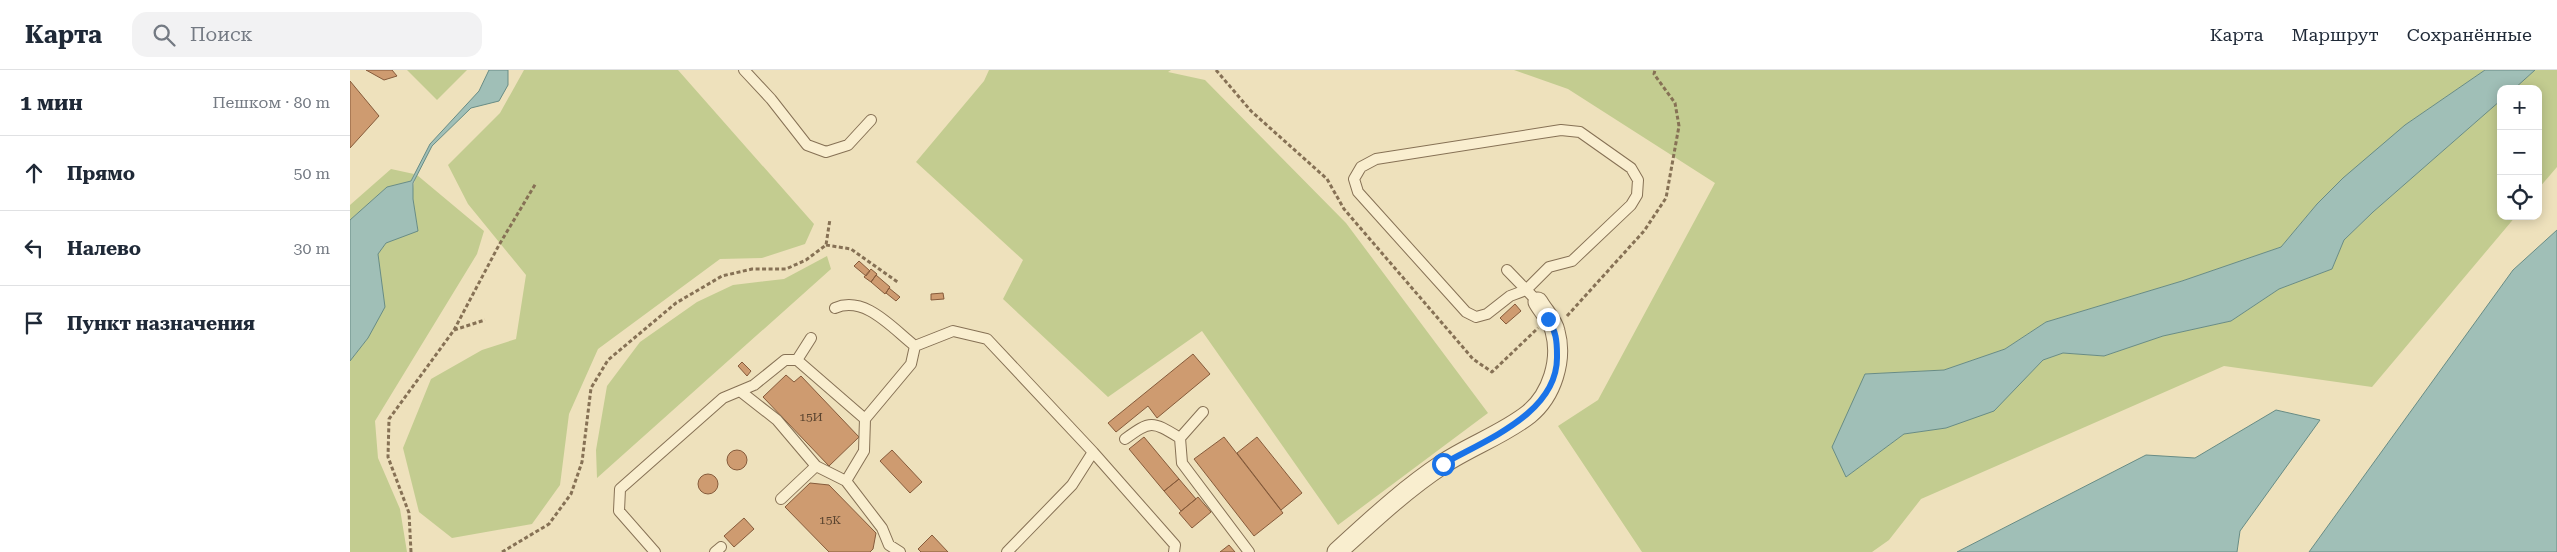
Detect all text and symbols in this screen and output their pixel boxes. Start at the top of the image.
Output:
search box [132,12,482,57]
text: Карта [25,21,102,49]
icon: search [150,21,178,49]
text: Поиск [190,23,253,46]
text: Карта [2210,24,2264,45]
text: Маршрут [2292,24,2379,45]
text: Сохранённые [2407,24,2532,45]
map controls [2497,85,2542,220]
button: + [2497,85,2542,130]
text: 1 мин [20,91,83,115]
text: Пешком · 80 m [212,93,330,112]
button: − [2497,130,2542,175]
icon: ahead [20,159,48,187]
text: Прямо [67,162,135,185]
text: 50 m [293,164,330,183]
button: locate [2497,175,2542,220]
icon: left [20,234,48,262]
text: Налево [67,237,141,260]
text: 30 m [293,239,330,258]
route end [1537,308,1560,331]
icon: arrive [20,309,48,337]
text: Пункт назначения [67,312,255,335]
house number: 15И [799,410,823,424]
route start [1432,453,1455,476]
house number: 15К [819,513,841,527]

